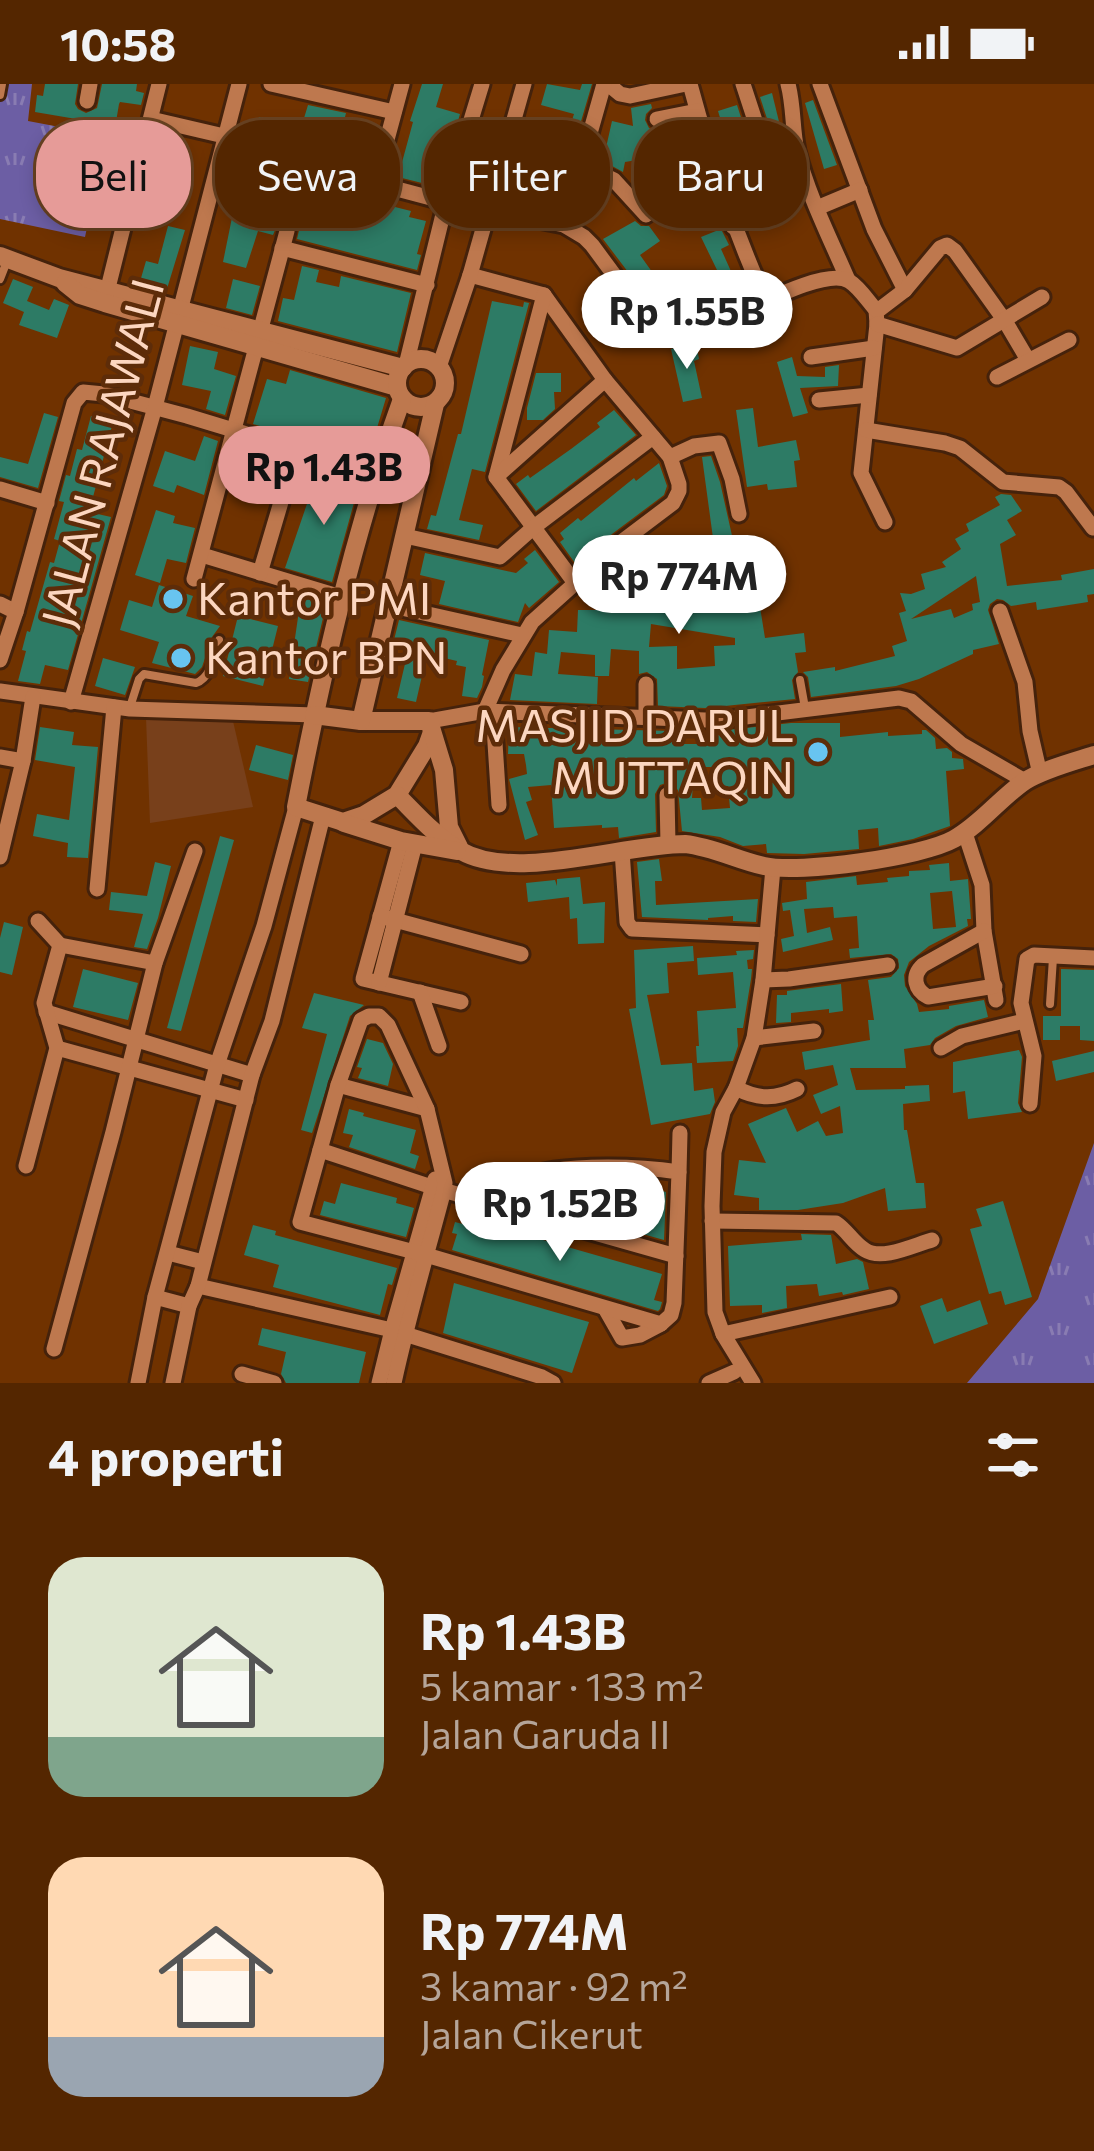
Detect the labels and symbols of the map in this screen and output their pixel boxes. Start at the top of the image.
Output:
pin: Rp 1.55B [563,270,811,372]
street label: JALAN RAJAWALI [28,273,173,632]
pin: Rp 1.43B [200,426,448,528]
pin: Rp 774M [568,535,790,637]
place label: Kantor PMI [197,569,431,624]
marker: Kantor PMI [160,586,186,612]
place label: Kantor BPN [205,628,447,683]
marker: Kantor BPN [168,645,194,671]
place label: MASJID DARUL MUTTAQIN [475,696,794,803]
marker: MASJID DARUL MUTTAQIN [805,739,831,765]
pin: Rp 1.52B [436,1162,684,1264]

